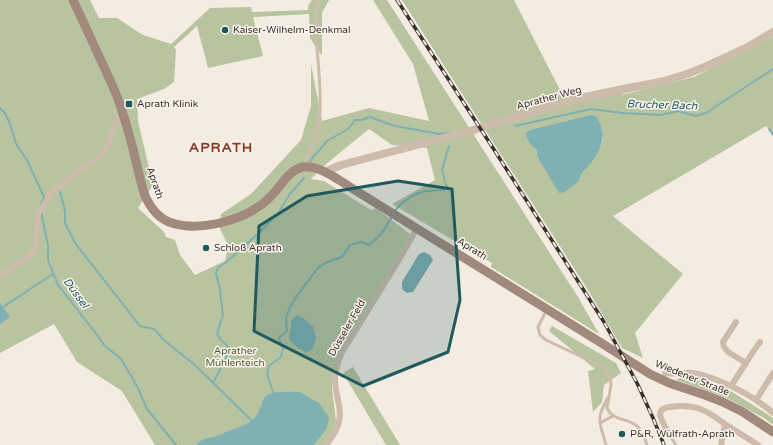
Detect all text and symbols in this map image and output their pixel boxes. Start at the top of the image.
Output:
place label: Kaiser-Wilhelm-Denkmal [233,24,350,36]
marker: Kaiser-Wilhelm-Denkmal [220,25,230,35]
street label: Aprather Weg [515,84,583,112]
water label: Brucher Bach [626,97,698,113]
place label: Aprath Klinik [137,98,199,110]
marker: Aprath Klinik [124,99,134,109]
district label: APRATH [189,139,253,156]
street label: Aprath [144,165,166,201]
street label: Aprath [455,235,489,263]
place label: Schloß Aprath [214,242,282,254]
marker: Schloß Aprath [201,243,211,253]
water label: Düssel [61,275,92,312]
street label: Düsseler Feld [326,298,368,358]
park label: Aprather Mühlenteich [205,345,265,369]
street label: Wiedener Straße [653,358,731,399]
place label: P&R, Wülfrath-Aprath [630,428,735,440]
marker: P&R, Wülfrath-Aprath [617,429,627,439]

